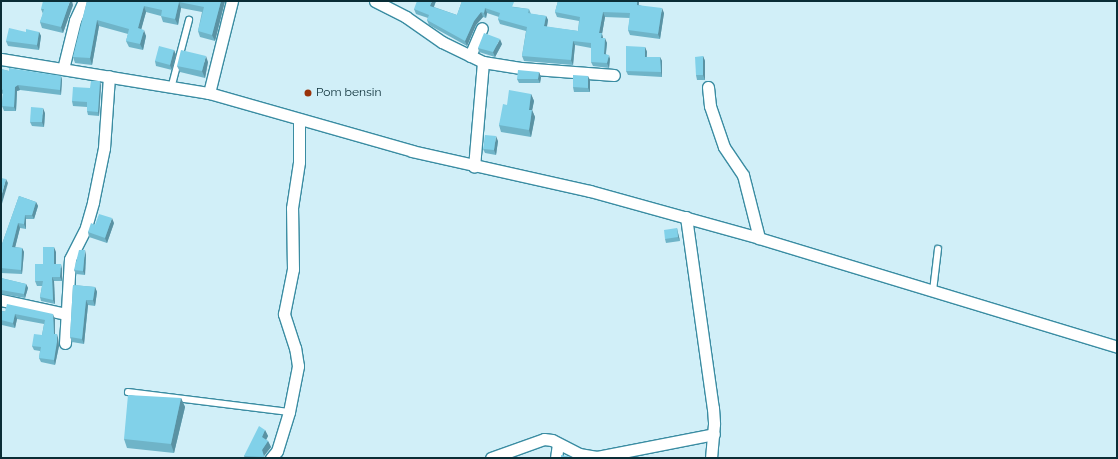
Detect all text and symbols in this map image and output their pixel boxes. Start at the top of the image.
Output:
place label: Pom bensin [316,86,381,100]
marker: Pom bensin [303,88,313,98]

